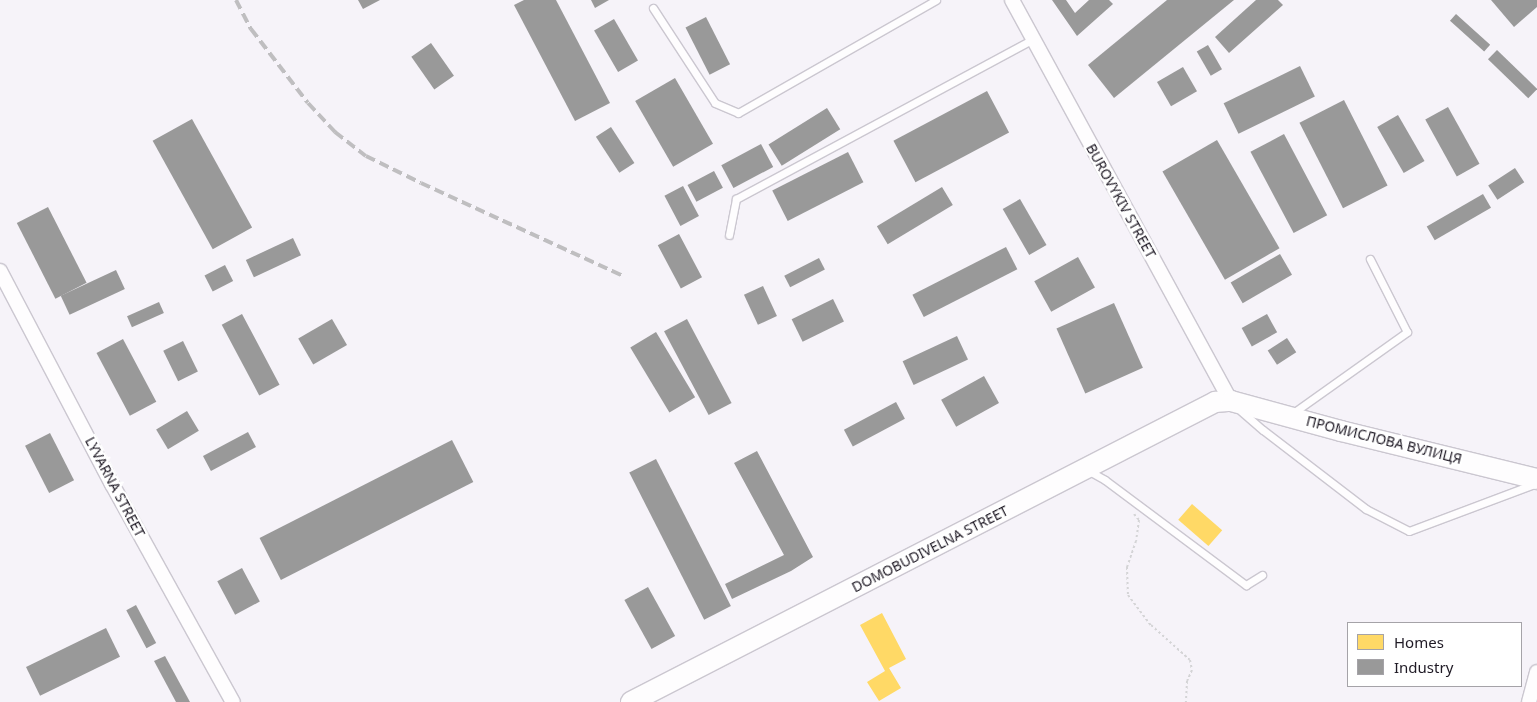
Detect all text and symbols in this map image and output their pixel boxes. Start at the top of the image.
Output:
street label: BUROVYKIV STREET [1083,141,1159,261]
street label: ПРОМИСЛОВА ВУЛИЦЯ [1304,413,1464,467]
street label: LYVARNA STREET [82,434,148,540]
street label: DOMOBUDIVELNA STREET [849,502,1011,596]
legend [1347,622,1522,687]
text: Homes [1394,632,1444,652]
text: Industry [1394,657,1453,677]

